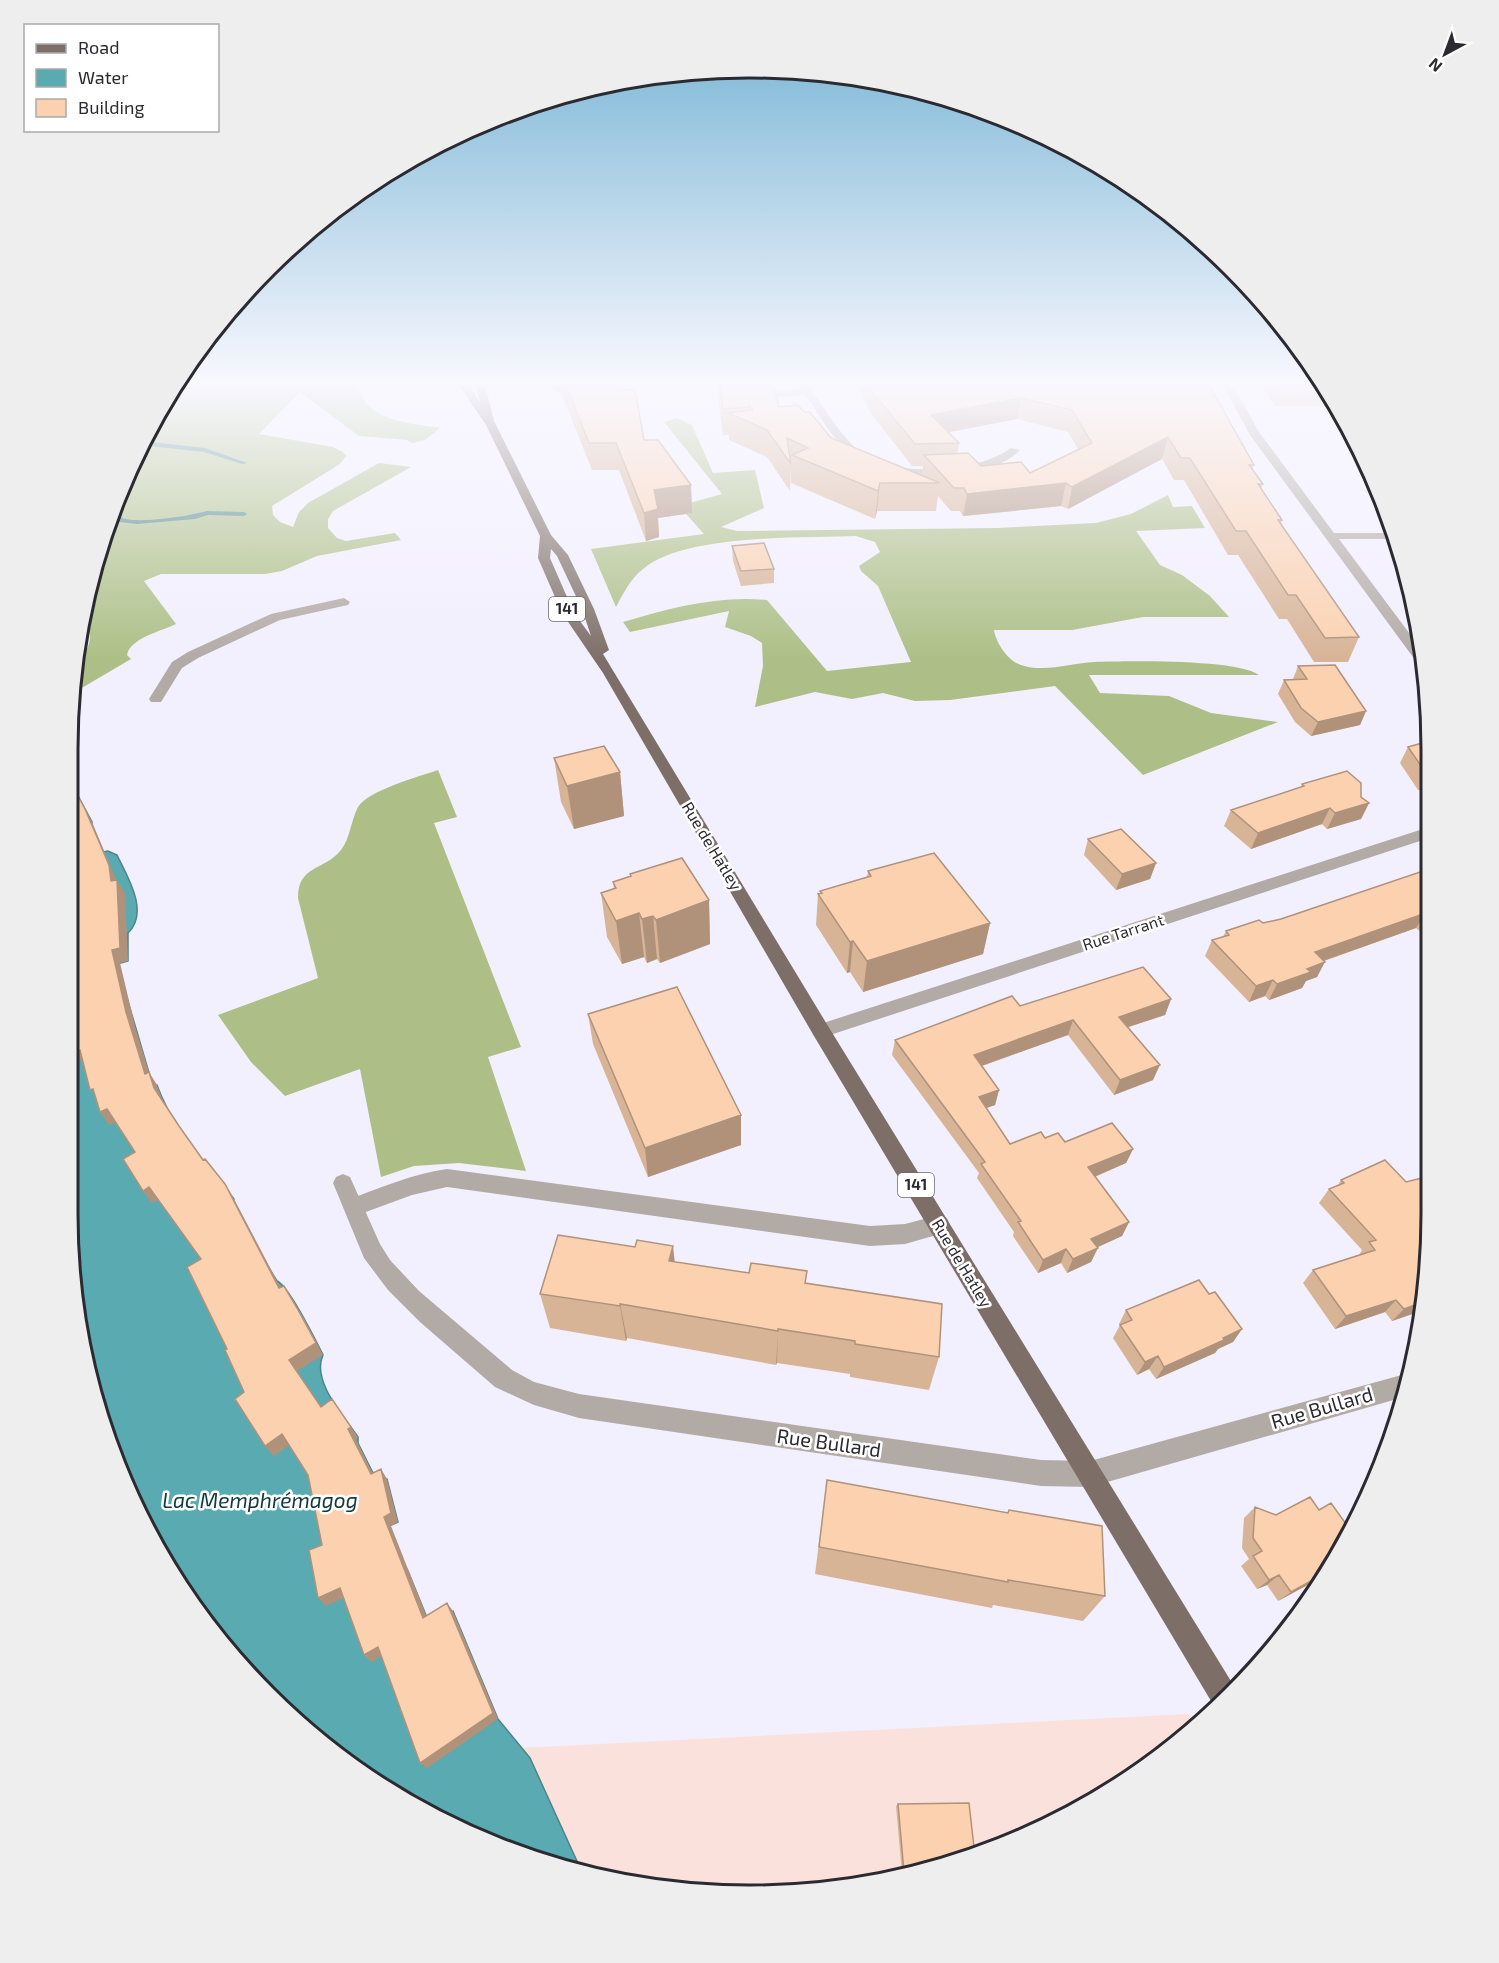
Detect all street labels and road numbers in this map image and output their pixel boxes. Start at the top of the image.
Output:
road number: 141 [549,597,585,621]
street label: Rue de Hatley [679,798,747,894]
street label: Rue Tarrant [1080,909,1166,954]
road number: 141 [898,1173,934,1197]
street label: Rue de Hatley [929,1215,997,1311]
street label: Rue Bullard [1268,1381,1375,1433]
street label: Rue Bullard [776,1423,883,1461]

